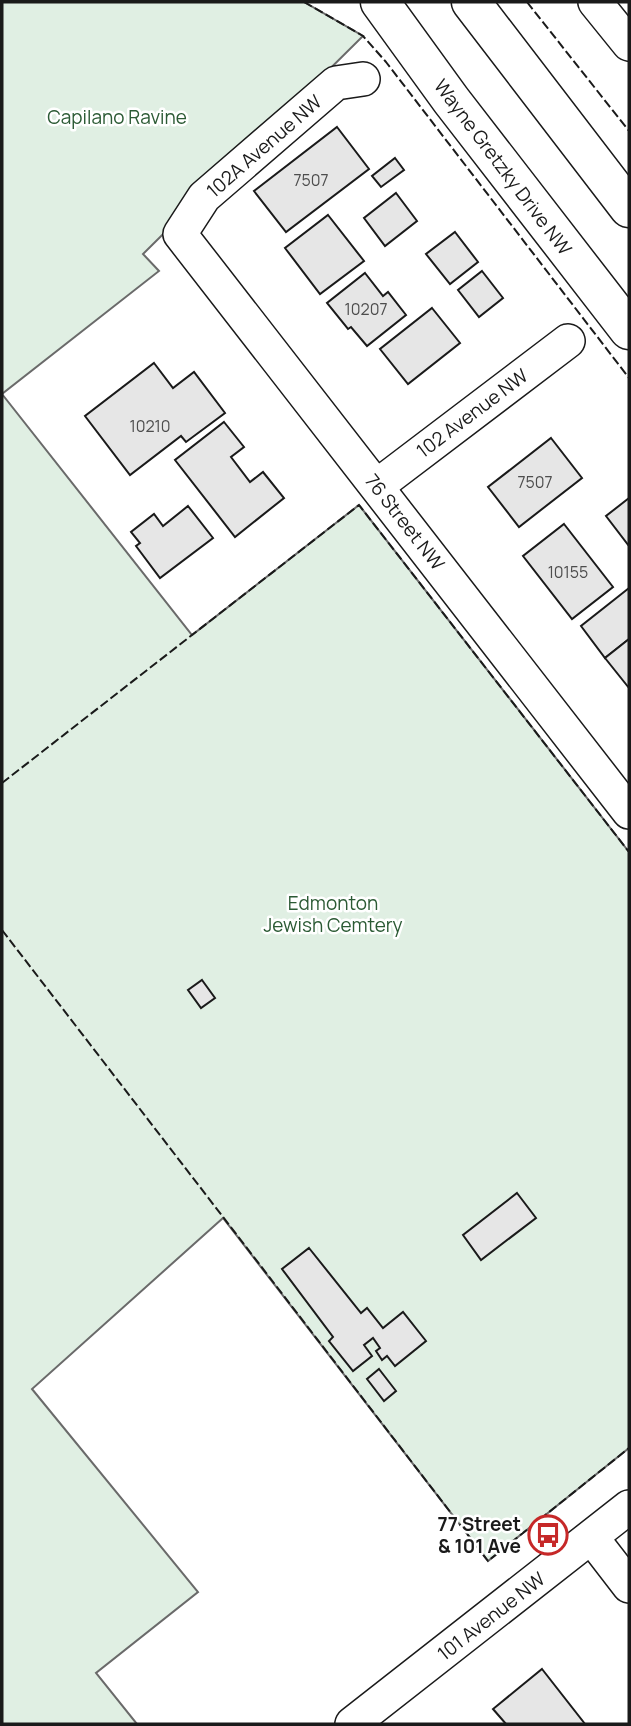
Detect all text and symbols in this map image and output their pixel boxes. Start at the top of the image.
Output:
street label: Wayne Gretzky Drive NW [428,74,578,261]
street label: 102A Avenue NW [201,89,327,203]
park label: Capilano Ravine [47,104,187,130]
house number: 7507 [293,169,329,191]
house number: 10207 [345,298,387,320]
street label: 102 Avenue NW [411,362,533,463]
house number: 10210 [129,415,171,437]
street label: 76 Street NW [359,468,451,576]
house number: 7507 [517,471,553,493]
house number: 10155 [548,561,588,583]
park label: Edmonton Jewish Cemtery [263,890,403,938]
place label: 77 Street & 101 Ave [438,1511,521,1559]
bus stop icon: 77 Street & 101 Ave [527,1514,569,1556]
street label: 101 Avenue NW [432,1566,550,1666]

